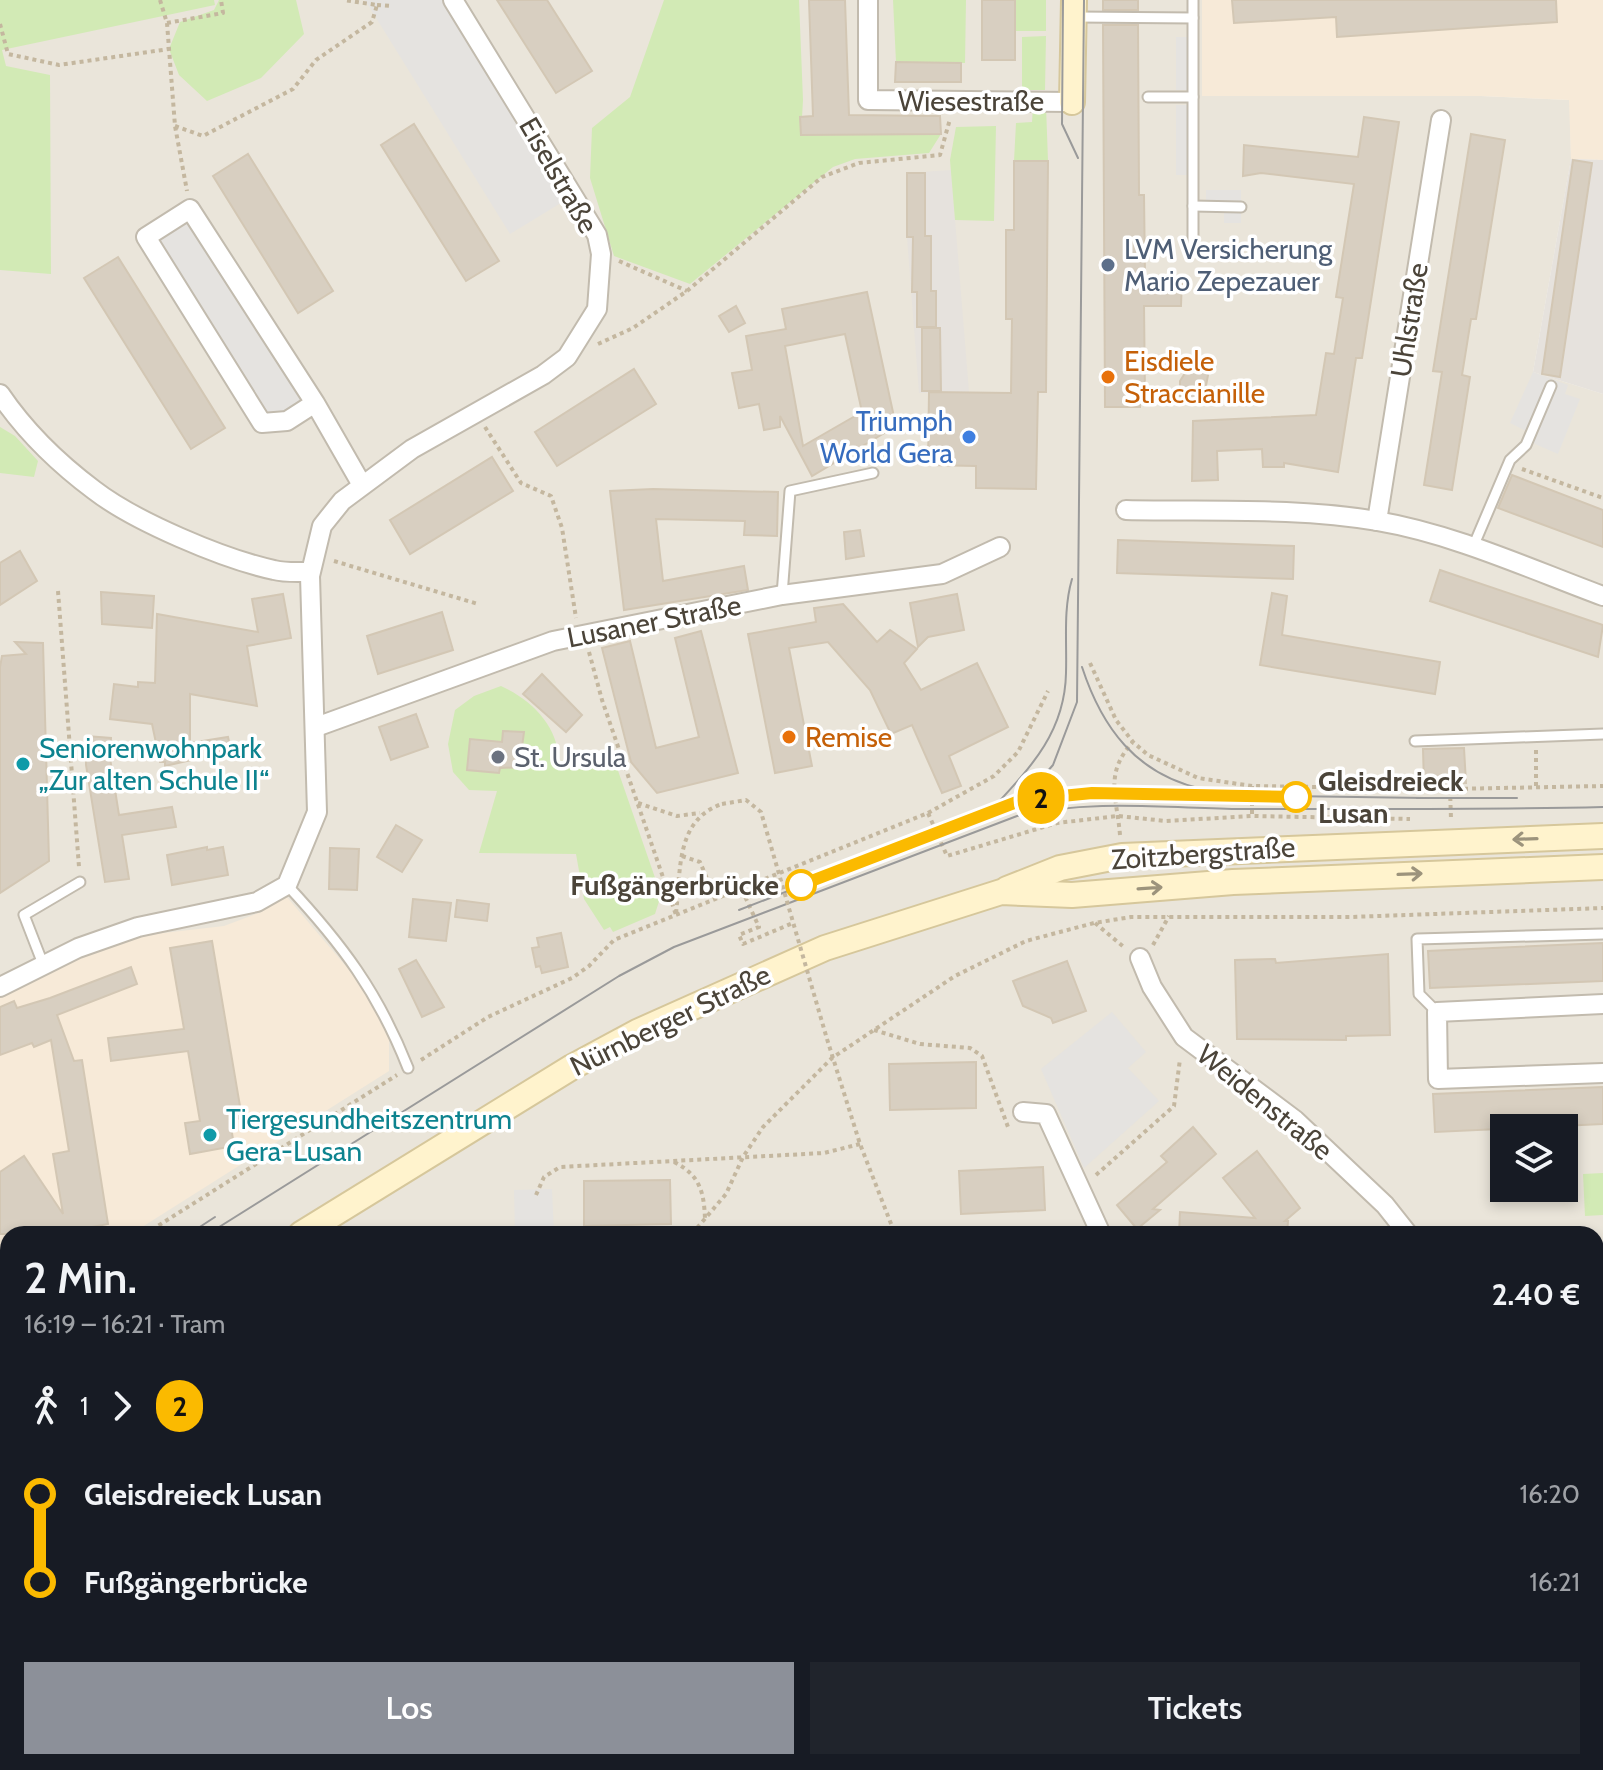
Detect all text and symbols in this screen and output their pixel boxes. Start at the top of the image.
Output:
street label: Wiesestraße [898,84,1044,118]
street label: Eiselstraße [512,111,606,239]
place label: LVM Versicherung Mario Zepezauer [1124,232,1333,298]
marker: LVM Versicherung Mario Zepezauer [1099,256,1117,274]
street label: Uhlstraße [1383,260,1435,380]
place label: Eisdiele Straccianille [1124,344,1265,410]
marker: Eisdiele Straccianille [1099,368,1117,386]
place label: Triumph World Gera [820,404,954,470]
marker: Triumph World Gera [960,428,978,446]
street label: Lusaner Straße [564,587,744,655]
place label: Remise [805,720,892,754]
marker: Remise [780,728,798,746]
place label: Seniorenwohnpark „Zur alten Schule II“ [39,731,269,797]
place label: St. Ursula [514,740,627,774]
marker: St. Ursula [489,748,507,766]
marker: Seniorenwohnpark „Zur alten Schule II“ [14,755,32,773]
place label: Gleisdreieck Lusan [1318,764,1464,830]
line badge: 2 [1015,772,1067,824]
text: 2 [1034,781,1048,815]
marker: Gleisdreieck Lusan [1281,782,1311,812]
street label: Zoitzbergstraße [1110,830,1296,876]
one-way arrow [1512,831,1539,846]
one-way arrow [1396,867,1423,882]
place label: Fußgängerbrücke [570,868,779,902]
marker: Fußgängerbrücke [786,870,816,900]
one-way arrow [1136,880,1163,895]
street label: Nürnberger Straße [564,957,776,1083]
street label: Weidenstraße [1190,1037,1340,1167]
place label: Tiergesundheitszentrum Gera-Lusan [226,1102,512,1168]
map controls [1490,1114,1578,1202]
button: layers [1490,1114,1578,1202]
marker: Tiergesundheitszentrum Gera-Lusan [201,1126,219,1144]
text: 2 Min. [24,1251,137,1304]
text: 2.40 € [1492,1276,1580,1313]
text: 16:19 – 16:21 · Tram [24,1308,225,1340]
icon: walk [24,1384,68,1428]
icon: forward [100,1384,144,1428]
text: 2 [172,1389,187,1423]
text: 1 [80,1390,88,1422]
text: Gleisdreieck Lusan [84,1476,322,1513]
text: 16:20 [1520,1478,1580,1510]
text: Fußgängerbrücke [84,1564,308,1601]
text: 16:21 [1529,1566,1580,1598]
button: Los [24,1662,794,1754]
button: Tickets [810,1662,1580,1754]

